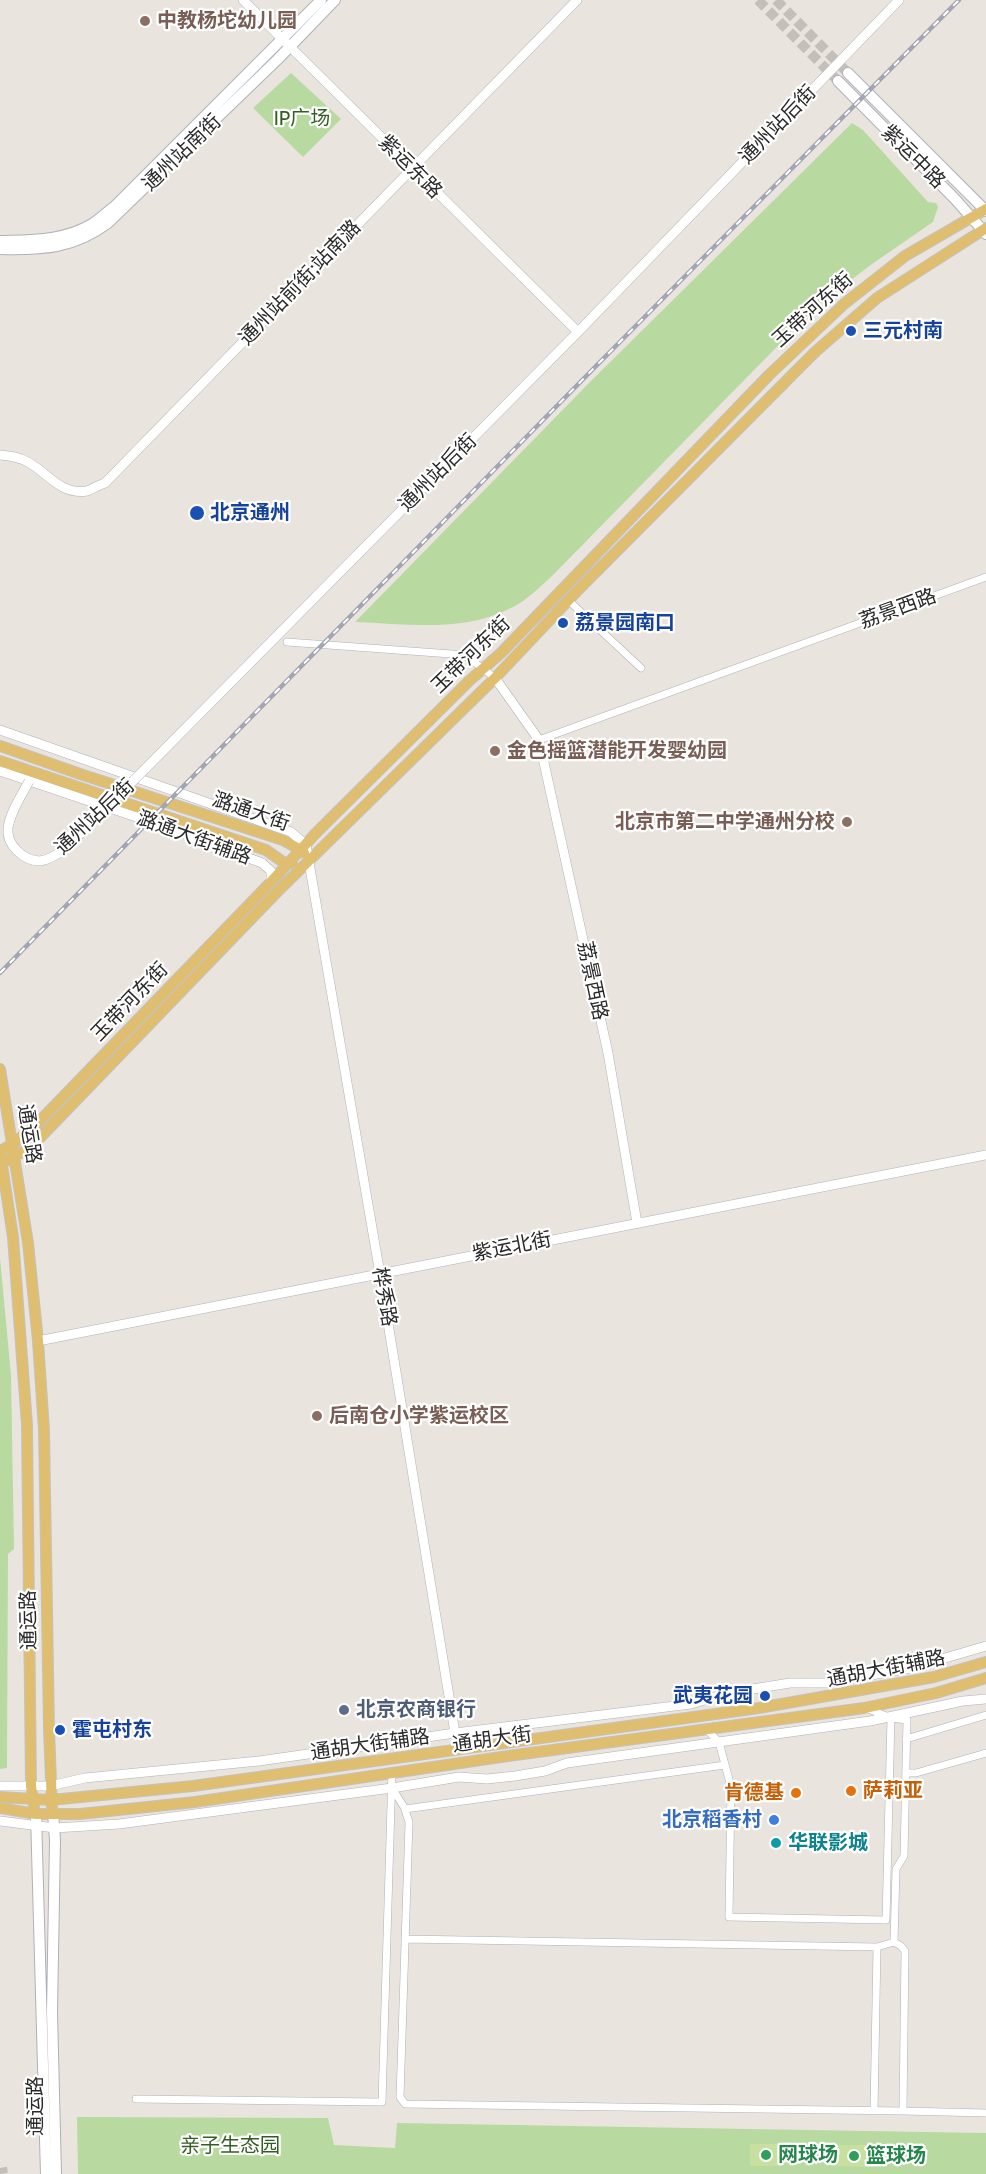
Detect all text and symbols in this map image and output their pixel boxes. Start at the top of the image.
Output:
place label: 中教杨坨幼儿园 [157,9,297,33]
marker: 中教杨坨幼儿园 [138,14,152,28]
street label: 通州站后街 [735,81,821,169]
park label: IP广场 [274,107,330,131]
street label: 通州站南街 [138,110,226,196]
street label: 紫运中路 [876,120,950,194]
street label: 紫运东路 [373,130,447,204]
street label: 通州站前街;站南潞 [234,216,366,350]
street label: 玉带河东街 [768,268,858,352]
place label: 三元村南 [863,319,943,343]
marker: 三元村南 [844,324,858,338]
street label: 通州站后街 [394,429,482,517]
place label: 北京通州 [210,501,290,525]
marker: 北京通州 [188,504,206,522]
street label: 荔景西路 [856,584,940,634]
place label: 荔景园南口 [575,611,675,635]
street label: 玉带河东街 [427,612,515,698]
marker: 荔景园南口 [556,616,570,630]
place label: 金色摇篮潜能开发婴幼园 [507,739,727,763]
marker: 金色摇篮潜能开发婴幼园 [488,744,502,758]
street label: 通州站后街 [50,774,140,860]
street label: 潞通大街 [209,788,293,836]
street label: 潞通大街辅路 [134,806,254,870]
place label: 北京市第二中学通州分校 [615,810,835,834]
marker: 北京市第二中学通州分校 [840,815,854,829]
street label: 荔景西路 [572,939,612,1023]
street label: 玉带河东街 [87,958,173,1046]
street label: 通运路 [12,1102,46,1166]
street label: 紫运北街 [470,1228,554,1266]
street label: 桦秀路 [367,1265,401,1329]
place label: 后南仓小学紫运校区 [329,1404,509,1428]
marker: 后南仓小学紫运校区 [310,1409,324,1423]
street label: 通运路 [16,1590,42,1650]
street label: 通胡大街辅路 [825,1646,947,1692]
place label: 武夷花园 [673,1684,753,1708]
marker: 武夷花园 [758,1689,772,1703]
place label: 北京农商银行 [356,1698,476,1722]
marker: 北京农商银行 [337,1703,351,1717]
place label: 霍屯村东 [72,1718,152,1742]
marker: 霍屯村东 [53,1723,67,1737]
street label: 通胡大街 [451,1723,533,1757]
street label: 通胡大街辅路 [309,1725,431,1765]
place label: 萨莉亚 [863,1779,923,1803]
place label: 肯德基 [724,1781,784,1805]
marker: 萨莉亚 [844,1784,858,1798]
marker: 肯德基 [789,1786,803,1800]
place label: 北京稻香村 [662,1808,762,1832]
marker: 北京稻香村 [767,1813,781,1827]
place label: 华联影城 [788,1831,868,1855]
marker: 华联影城 [769,1836,783,1850]
street label: 通运路 [24,2076,48,2136]
park label: 亲子生态园 [180,2134,280,2158]
place label: 网球场 [778,2143,838,2167]
place label: 篮球场 [866,2144,926,2168]
marker: 网球场 [759,2148,773,2162]
marker: 篮球场 [847,2149,861,2163]

